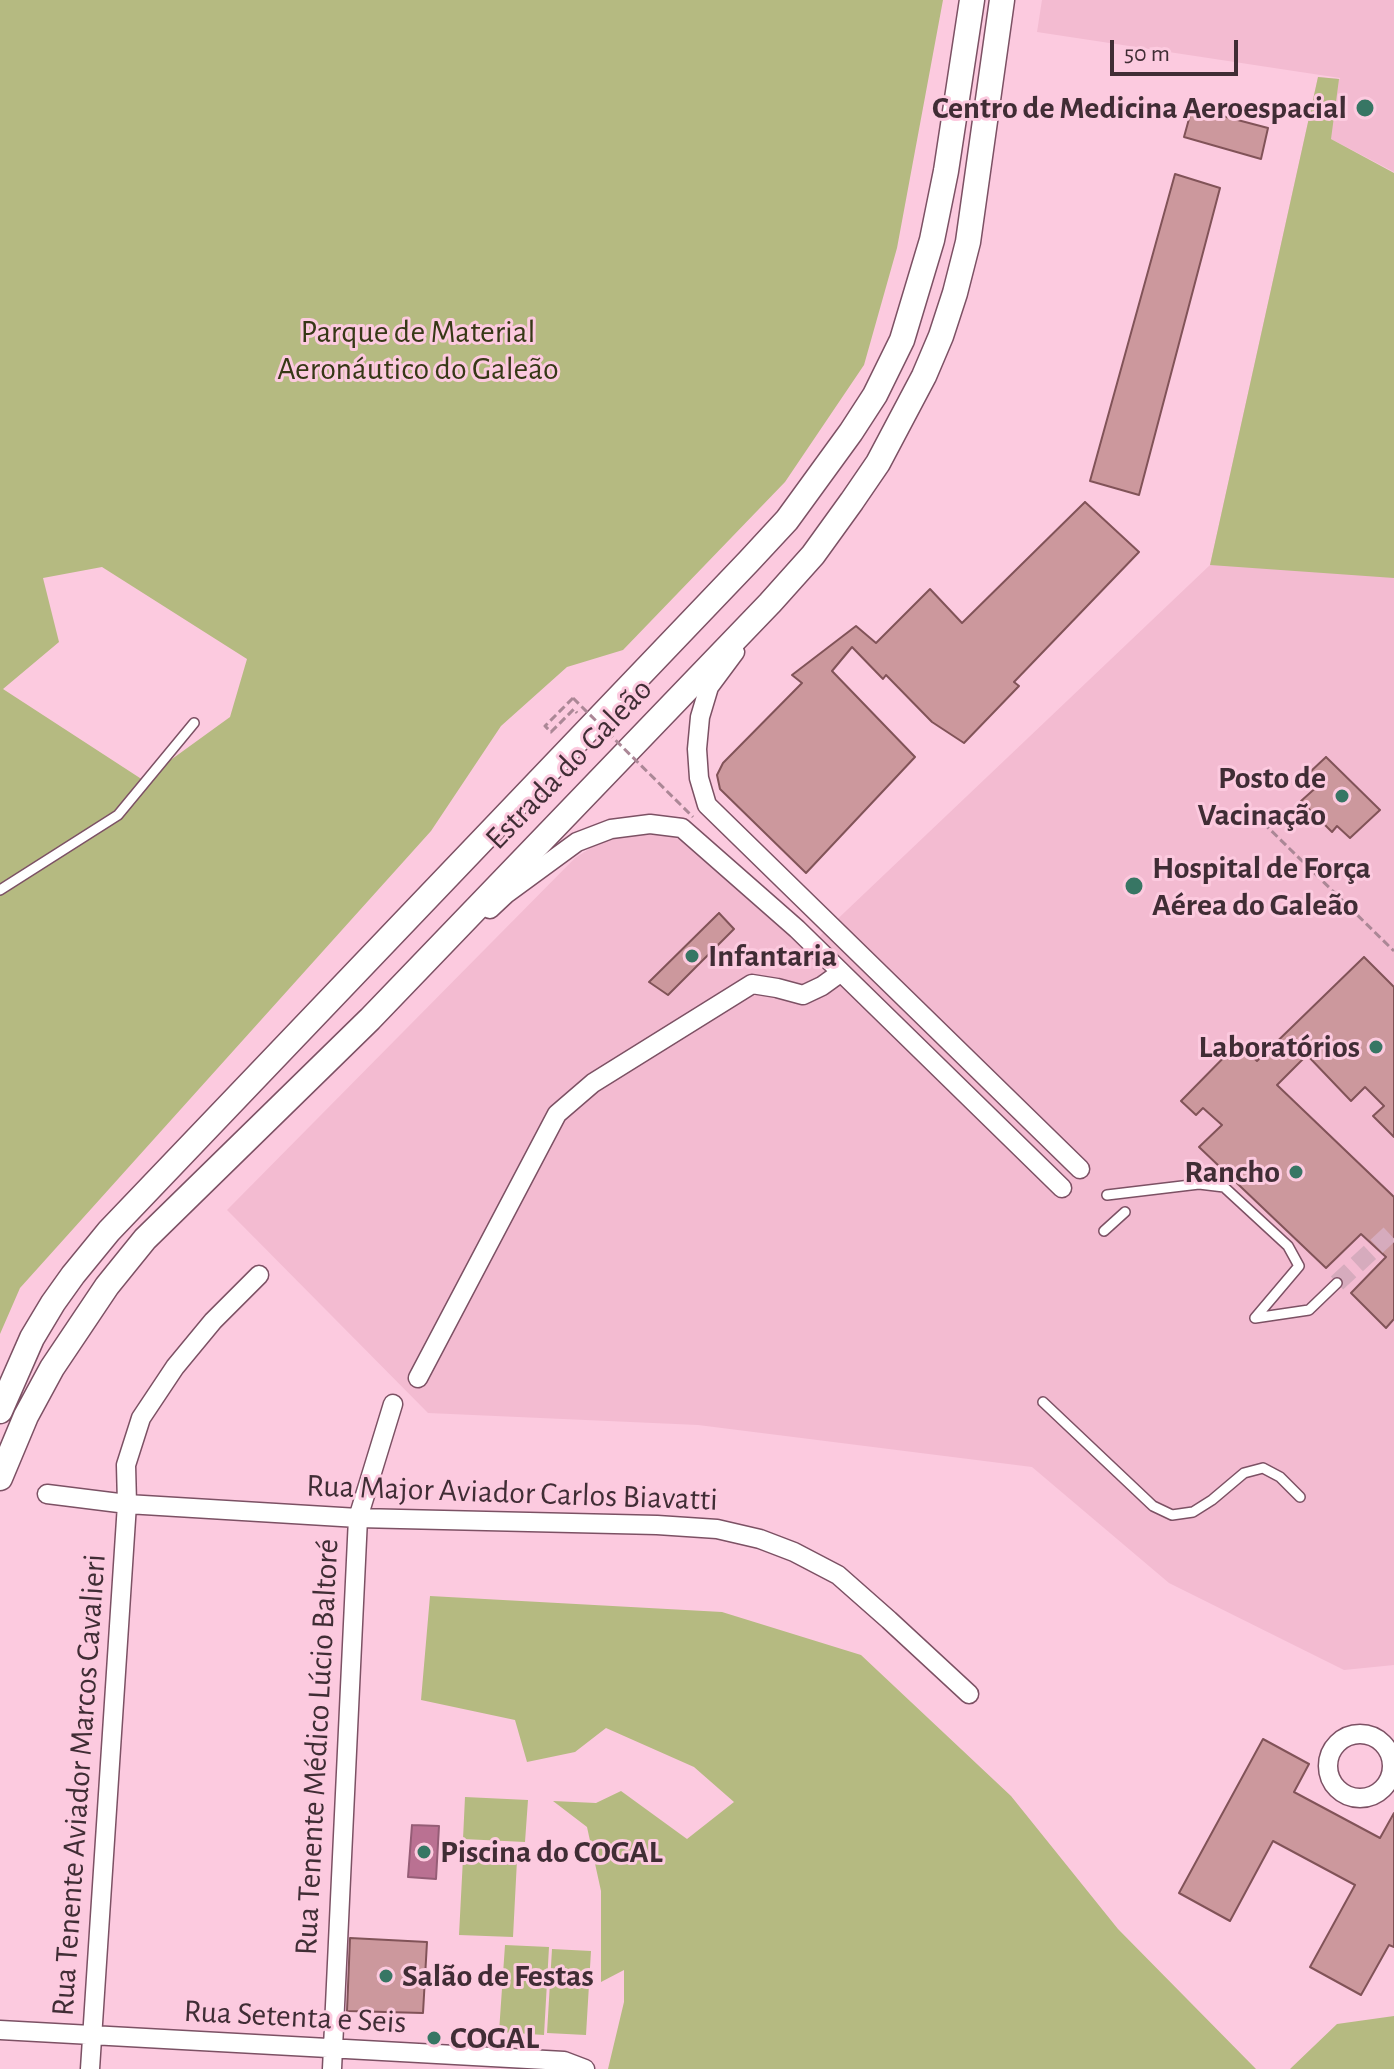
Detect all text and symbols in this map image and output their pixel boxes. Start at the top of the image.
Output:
scale bar [1114,24,1242,74]
text: 50 m [1124,42,1170,66]
place label: Centro de Medicina Aeroespacial [932,89,1347,127]
marker: Centro de Medicina Aeroespacial [1354,97,1376,119]
park label: Parque de Material Aeronáutico do Galeão [277,313,559,388]
street label: Estrada do Galeão [478,670,660,858]
place label: Posto de Vacinação [1197,759,1326,834]
marker: Posto de Vacinação [1333,787,1351,805]
place label: Hospital de Força Aérea do Galeão [1152,849,1371,924]
marker: Hospital de Força Aérea do Galeão [1123,875,1145,897]
place label: Infantaria [708,937,837,975]
marker: Infantaria [683,947,701,965]
place label: Laboratórios [1198,1028,1360,1066]
marker: Laboratórios [1367,1038,1385,1056]
place label: Rancho [1184,1153,1280,1191]
marker: Rancho [1287,1163,1305,1181]
street label: Rua Major Aviador Carlos Biavatti [306,1467,718,1519]
street label: Rua Tenente Médico Lúcio Baltoré [287,1538,347,1956]
street label: Rua Tenente Aviador Marcos Cavalieri [44,1553,114,2017]
place label: Piscina do COGAL [440,1833,663,1871]
marker: Piscina do COGAL [415,1843,433,1861]
place label: Salão de Festas [402,1957,594,1995]
marker: Salão de Festas [377,1967,395,1985]
street label: Rua Setenta e Seis [183,1992,407,2042]
place label: COGAL [450,2019,539,2057]
marker: COGAL [425,2029,443,2047]

